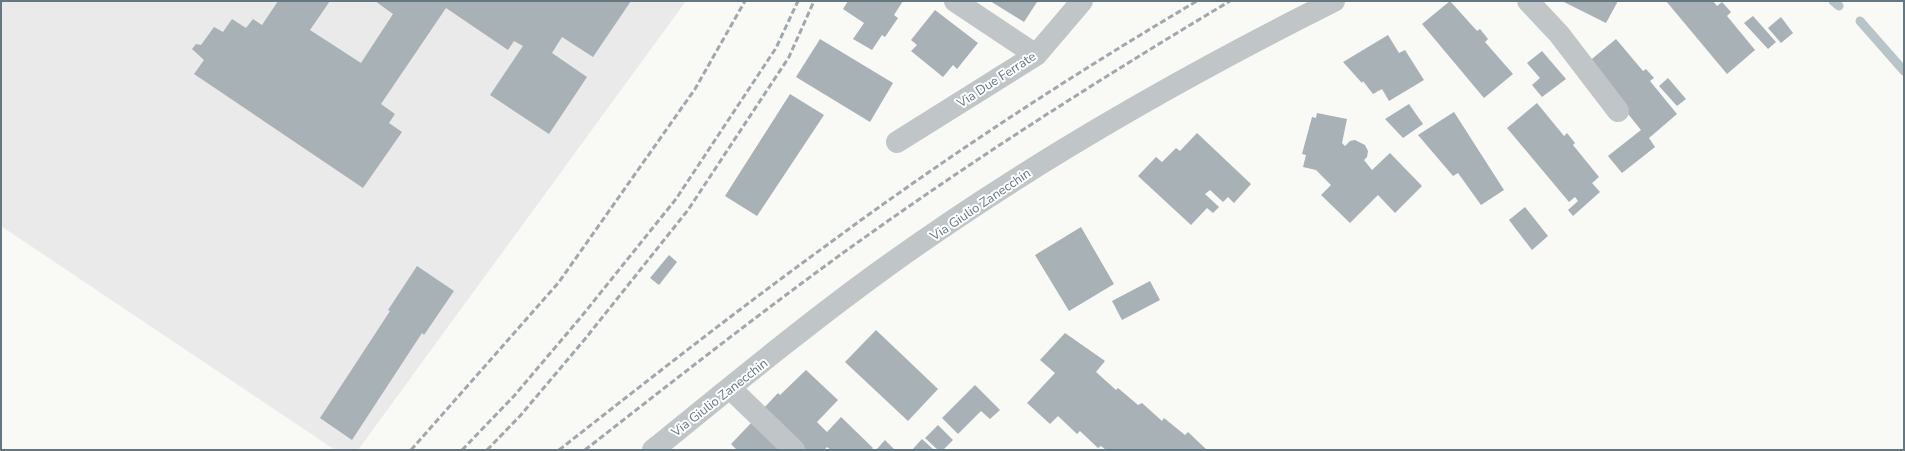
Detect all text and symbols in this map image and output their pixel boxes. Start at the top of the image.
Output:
street label: Via Due Ferrate [953,48,1040,113]
street label: Via Giulio Zanecchin [926,164,1034,246]
street label: Via Giulio Zanecchin [667,354,772,442]

